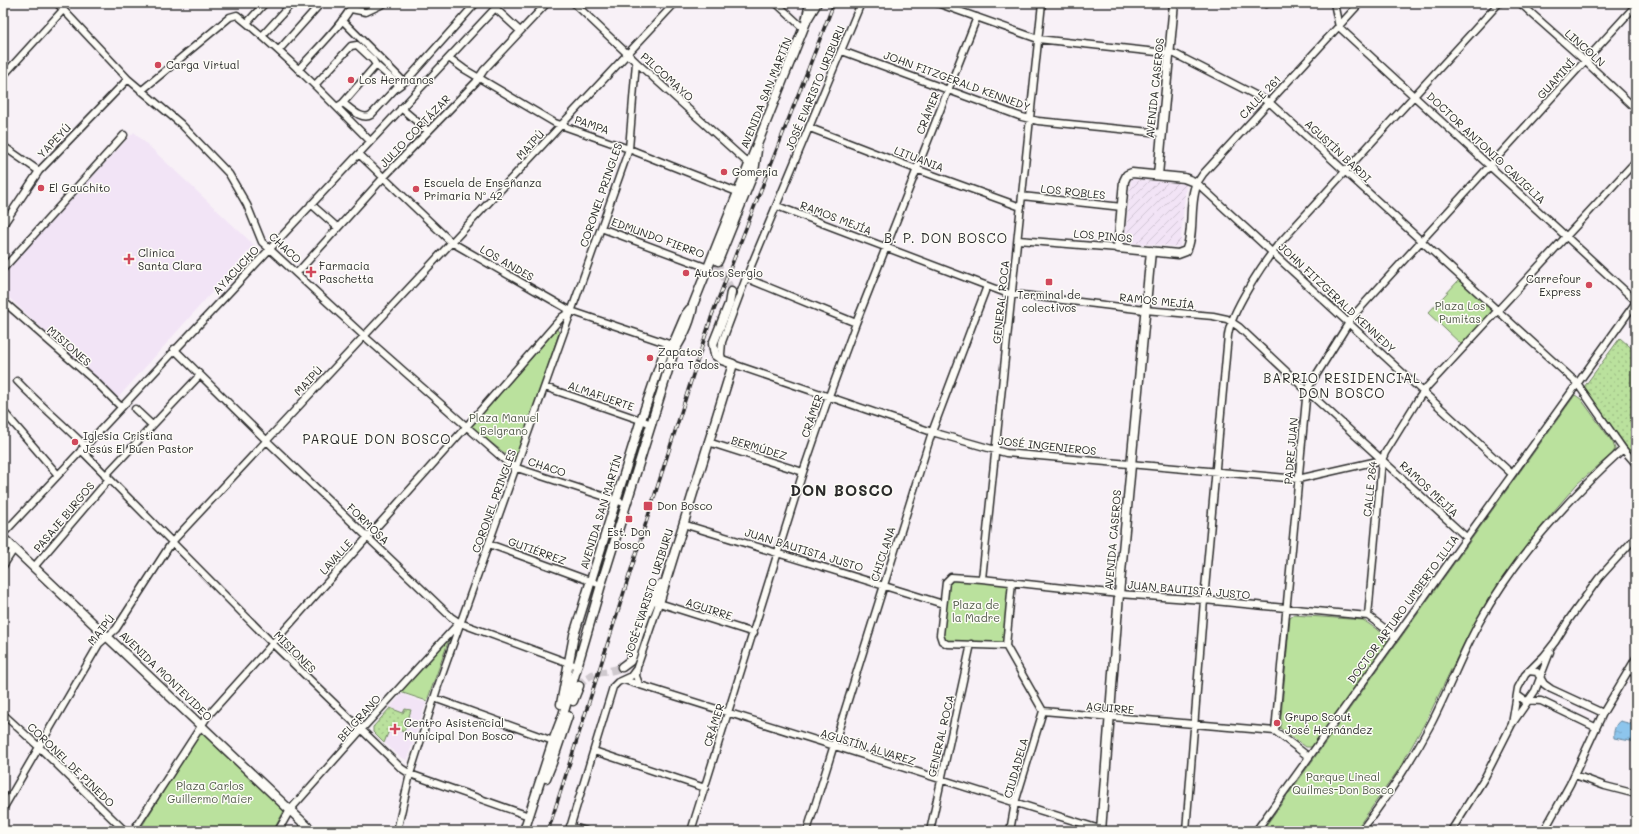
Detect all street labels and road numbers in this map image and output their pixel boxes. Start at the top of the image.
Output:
street label: JOSÉ EVARISTO URIBURU [781,23,848,153]
street label: LINCOLN [1562,26,1609,70]
street label: AVENIDA SAN MARTÍN [736,35,795,151]
street label: AVENIDA CASEROS [1142,37,1167,139]
street label: JOHN FITZGERALD KENNEDY [882,47,1033,114]
street label: PILCOMAYO [638,49,697,105]
street label: GUAMINÍ [1533,55,1578,102]
street label: CALLE 261 [1236,72,1284,122]
street label: DOCTOR ANTONIO CAVIGLIA [1424,88,1549,207]
street label: CRÁMER [912,89,943,136]
street label: JULIO CORTÁZAR [376,91,453,170]
street label: PAMPA [573,112,611,137]
street label: AGUSTÍN BARDI [1302,116,1375,185]
street label: YAPEYÚ [34,120,74,161]
street label: MAIPÚ [512,127,547,163]
street label: CORONEL PRINGLES [576,141,625,249]
street label: LITUANIA [892,142,946,175]
street label: LOS ROBLES [1040,181,1106,202]
street label: RAMOS MEJÍA [798,197,874,238]
street label: EDMUNDO FIERRO [610,214,707,261]
street label: LOS PINOS [1073,225,1133,246]
street label: CHACO [266,229,305,267]
street label: JOHN FITZGERALD KENNEDY [1276,239,1399,356]
street label: LOS ANDES [478,241,537,284]
street label: AYACUCHO [209,242,262,297]
street label: GENERAL ROCA [989,259,1012,345]
street label: RAMOS MEJÍA [1119,289,1195,312]
street label: MISIONES [44,322,95,369]
street label: MAIPÚ [290,363,325,399]
street label: ALMAFUERTE [566,377,636,414]
street label: CRÁMER [797,392,826,439]
street label: PADRE JUAN [1280,417,1301,485]
street label: BERMÚDEZ [729,432,789,463]
street label: JOSÉ INGENIEROS [997,433,1097,458]
street label: CORONEL PRINGLES [468,447,519,555]
street label: CHACO [526,453,568,480]
street label: AVENIDA SAN MARTÍN [576,453,625,571]
street label: RAMOS MEJÍA [1397,457,1462,520]
street label: CALLE 264 [1359,460,1380,518]
street label: PASAJE BURGOS [30,478,97,555]
street label: AVENIDA CASEROS [1101,489,1124,591]
street label: FORMOSA [344,500,393,548]
street label: JUAN BAUTISTA JUSTO [743,524,866,575]
street label: CHICLANA [867,524,899,584]
street label: JOSÉ EVARISTO URIBURU [621,527,676,659]
street label: DOCTOR ARTURO UMBERTO ILLIA [1344,531,1462,686]
street label: GUTIÉRREZ [506,533,569,568]
street label: LAVALLE [316,536,355,578]
street label: JUAN BAUTISTA JUSTO [1127,577,1251,602]
street label: AGUIRRE [684,594,734,623]
street label: MAIPÚ [84,611,118,648]
street label: AVENIDA MONTEVIDEO [117,627,216,724]
street label: MISIONES [271,627,320,676]
street label: BELGRANO [333,691,384,744]
street label: GENERAL ROCA [924,693,957,779]
street label: AGUIRRE [1085,698,1135,717]
street label: CRÁMER [699,701,728,748]
street label: CORONEL DE PINEDO [25,719,118,810]
street label: AGUSTÍN ÁLVAREZ [819,725,918,768]
street label: CIUDADELA [1000,736,1031,800]

